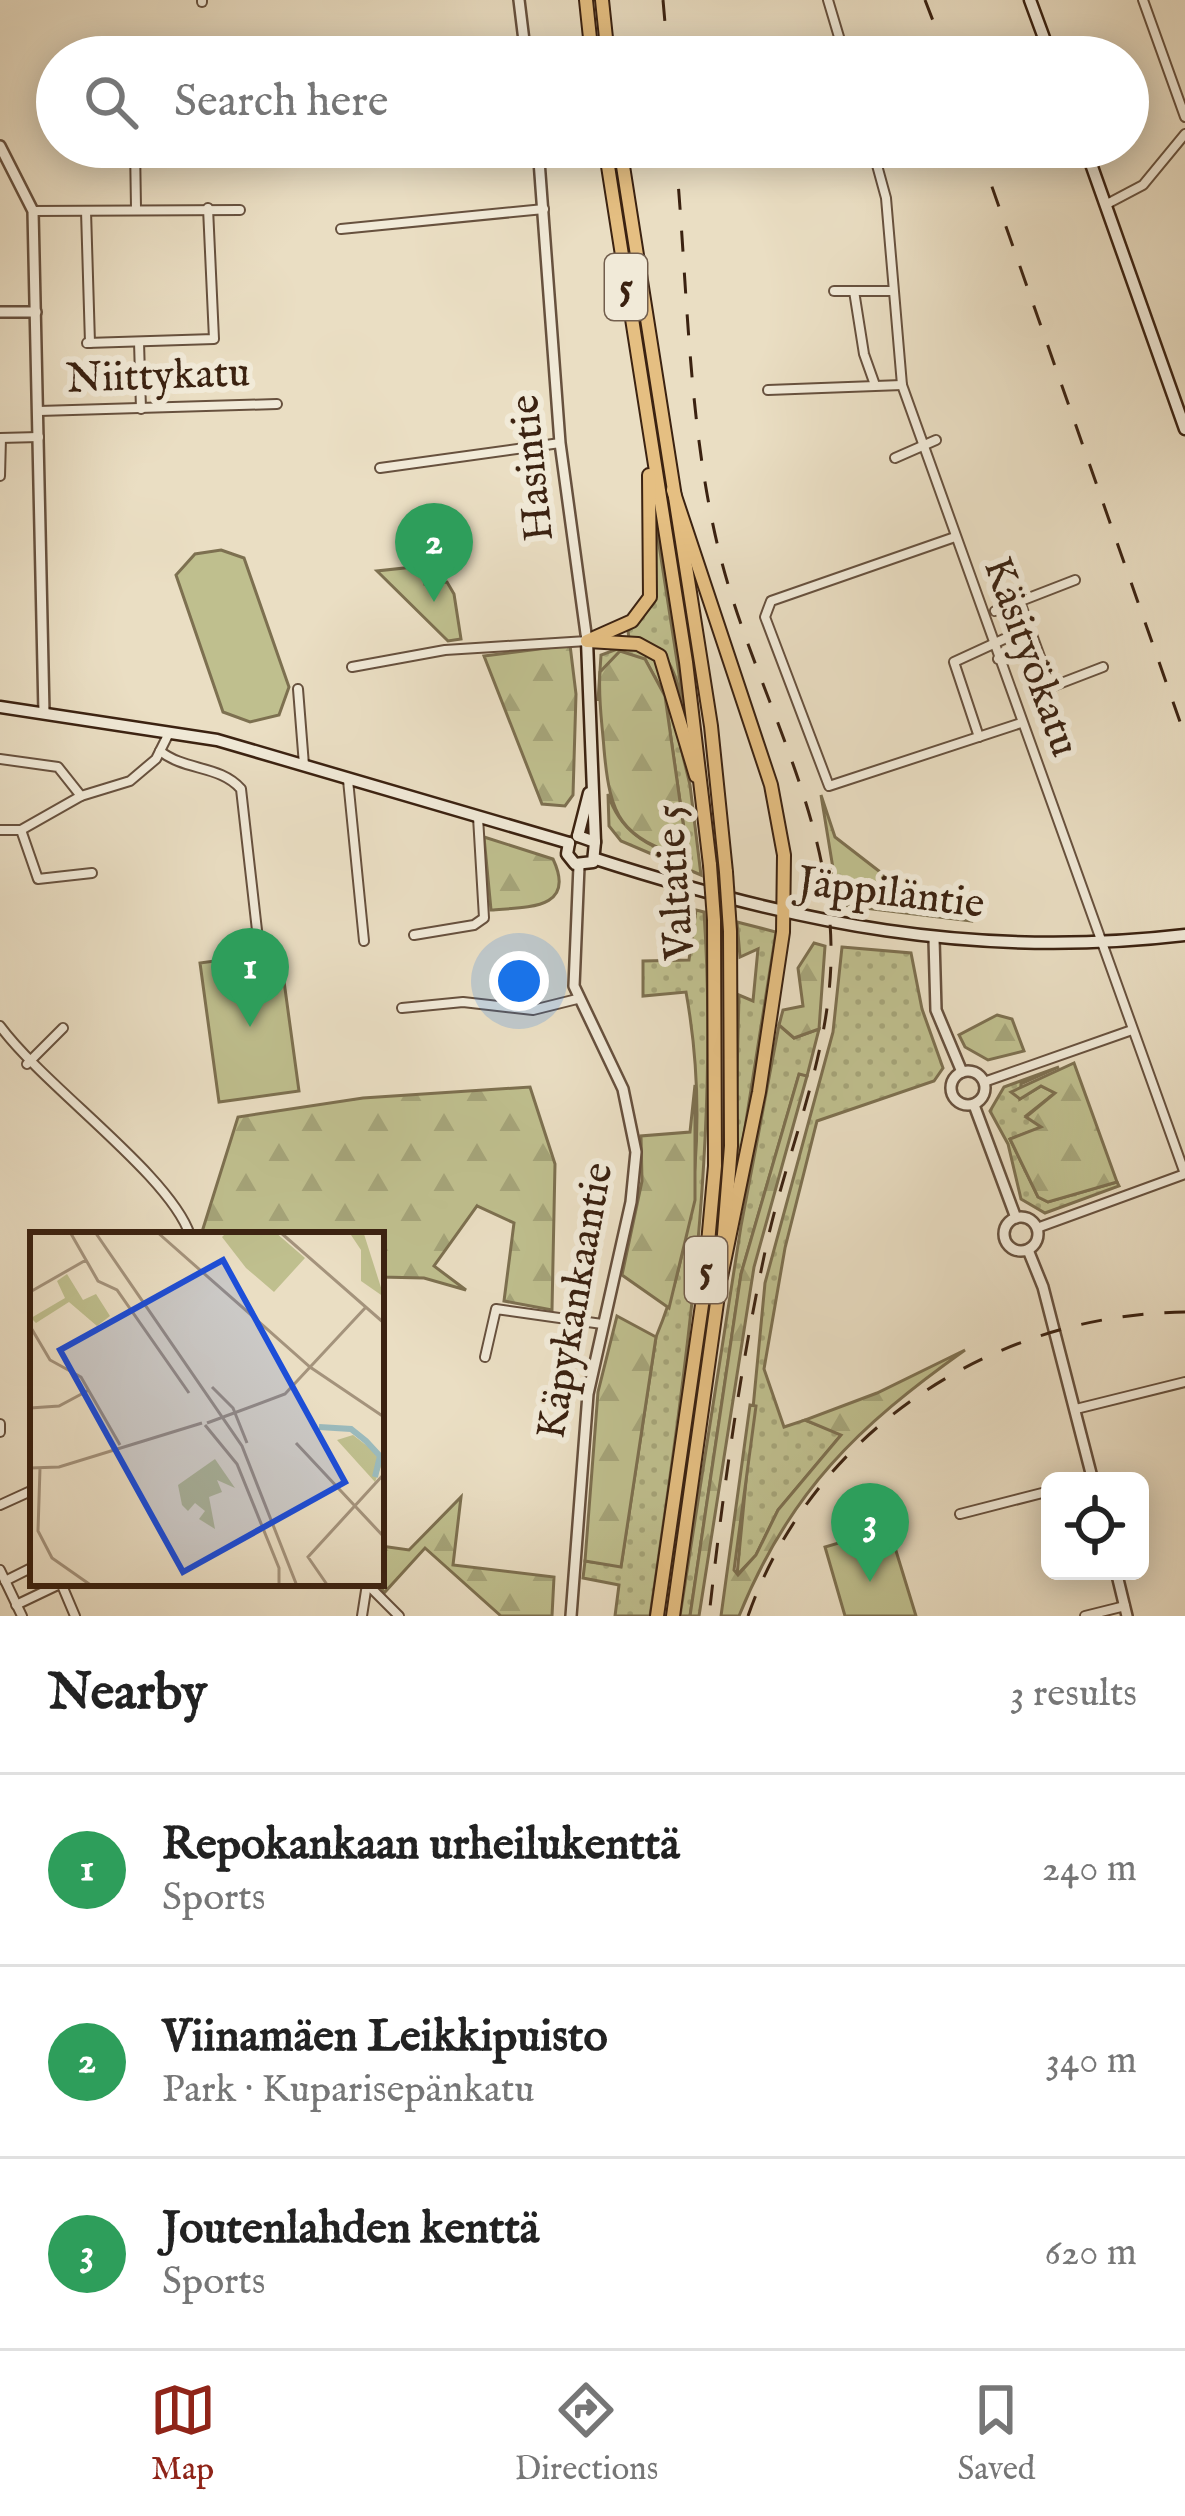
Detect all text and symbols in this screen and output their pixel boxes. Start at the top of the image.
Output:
search box [36,36,1149,168]
icon: search [78,69,144,135]
text: Search here [174,74,388,131]
road number: 5 [605,254,647,320]
street label: Niittykatu [65,347,251,407]
street label: Hasintie [499,392,567,544]
pin: 2 [395,503,473,602]
street label: Käsityökatu [970,550,1090,764]
street label: Valtatie 5 [644,802,708,963]
street label: Jäppiläntie [791,856,987,932]
pin: 1 [211,928,289,1027]
your location [489,951,549,1011]
street label: Käpykankaantie [526,1159,626,1443]
inset map [30,1232,384,1586]
road number: 5 [685,1237,727,1303]
map controls [1041,1472,1149,1580]
button: locate [1041,1472,1149,1580]
pin: 3 [831,1483,909,1582]
text: Nearby [48,1662,207,1727]
text: 3 results [1010,1670,1137,1719]
text: Repokankaan urheilukenttä [162,1817,680,1874]
text: 1 [80,1845,94,1894]
text: 240 m [1042,1845,1137,1894]
text: Sports [162,1874,265,1923]
text: Viinamäen Leikkipuisto [162,2009,608,2066]
text: 2 [78,2037,96,2086]
text: 340 m [1046,2037,1137,2086]
text: Park · Kuparisepänkatu [162,2066,535,2115]
text: Joutenlahden kenttä [162,2201,539,2258]
text: 3 [80,2229,94,2278]
text: 620 m [1044,2229,1137,2278]
text: Sports [162,2258,265,2307]
tab: Map [150,2377,216,2491]
tab: Directions [515,2377,658,2491]
tab: Saved [957,2377,1035,2491]

